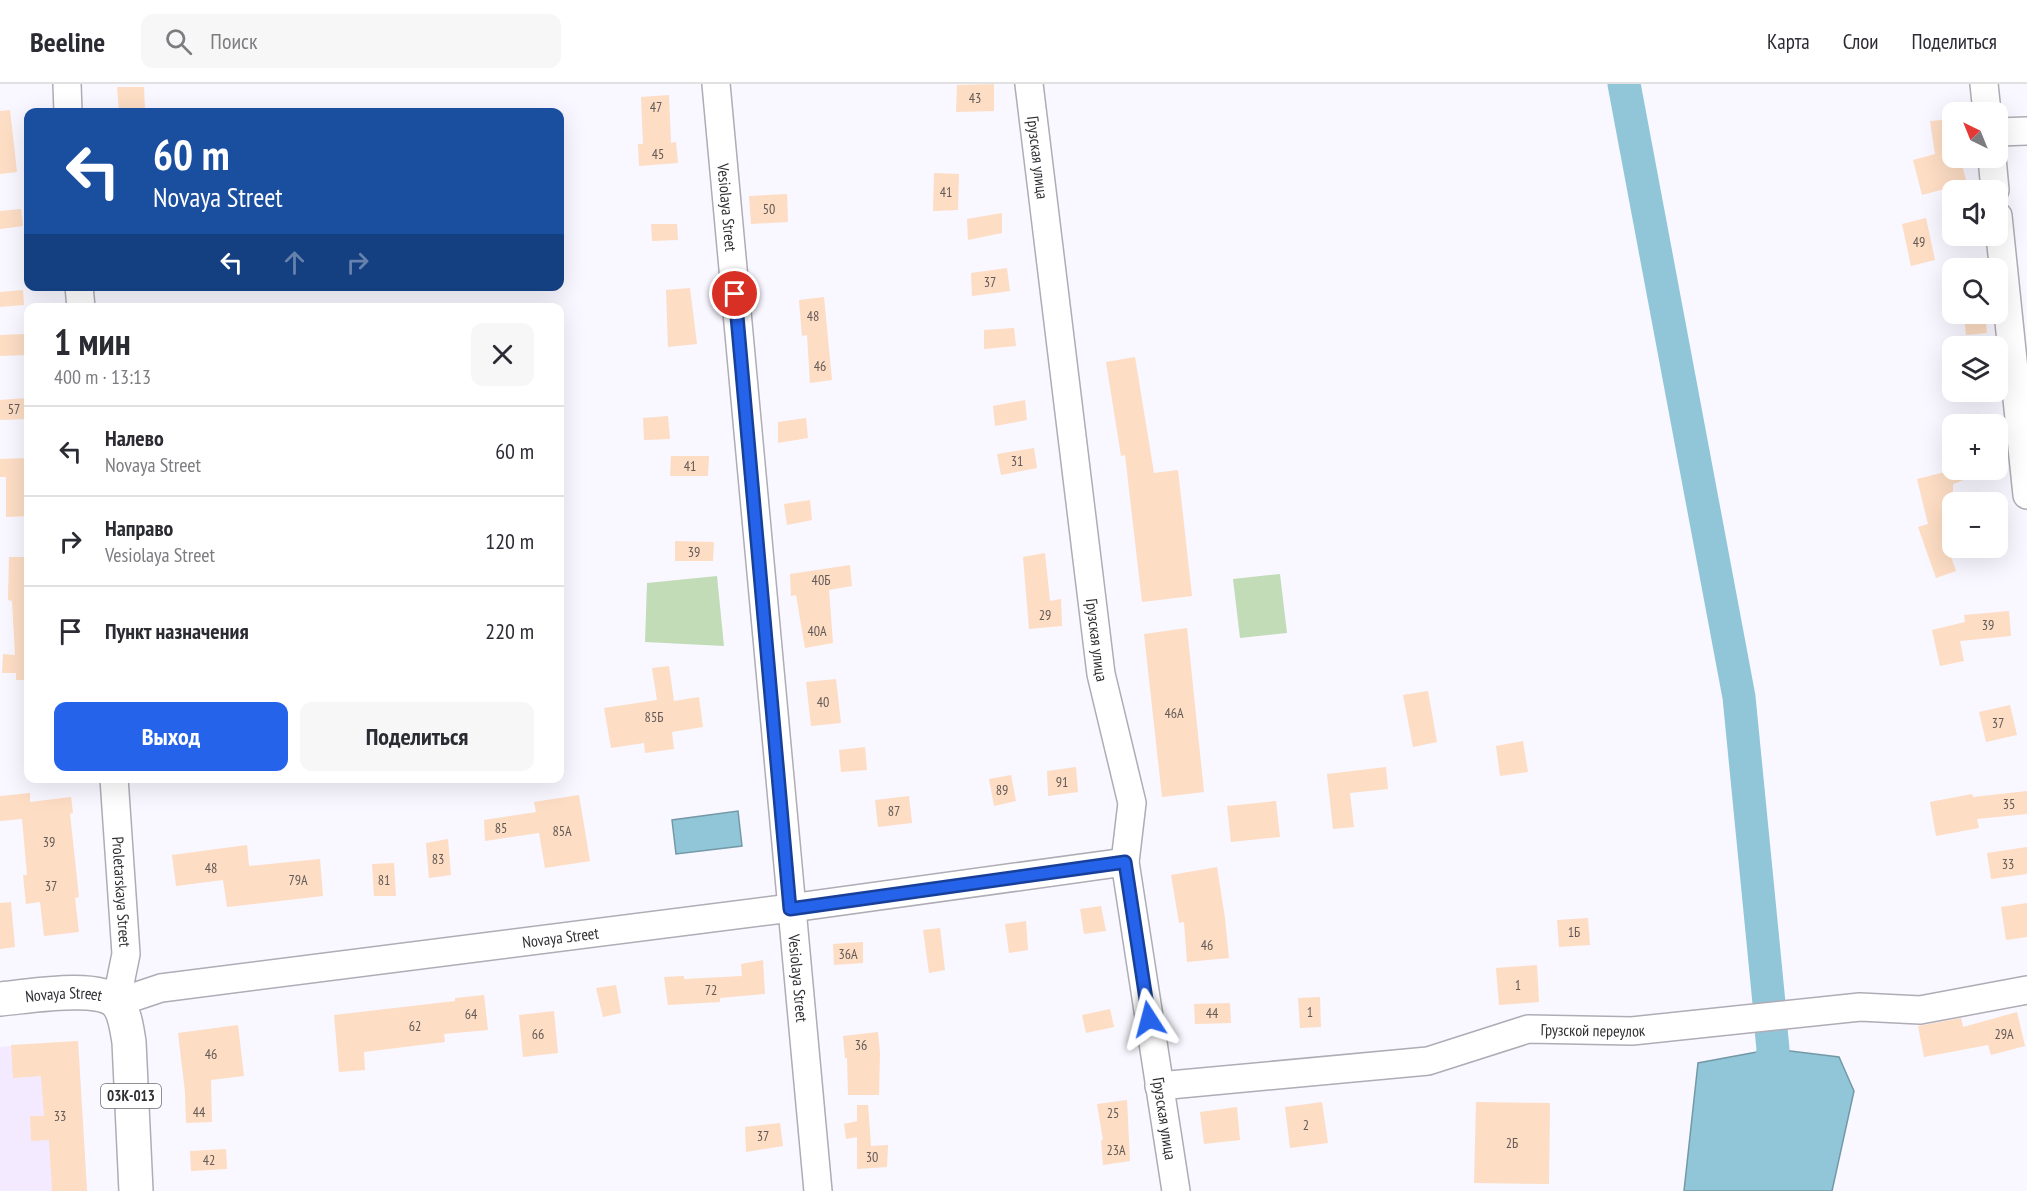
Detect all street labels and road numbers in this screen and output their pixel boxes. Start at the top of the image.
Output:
street label: Грузская улица [1023,115,1053,200]
street label: Vesiolaya Street [713,162,741,253]
street label: Грузская улица [1082,597,1112,683]
street label: Proletarskaya Street [108,836,136,948]
street label: Novaya Street [521,922,600,952]
street label: Vesiolaya Street [784,932,812,1024]
street label: Novaya Street [24,983,105,1006]
street label: Грузской переулок [1541,1019,1647,1041]
street label: Грузская улица [1148,1076,1181,1161]
road number: 03К-013 [101,1084,161,1108]

